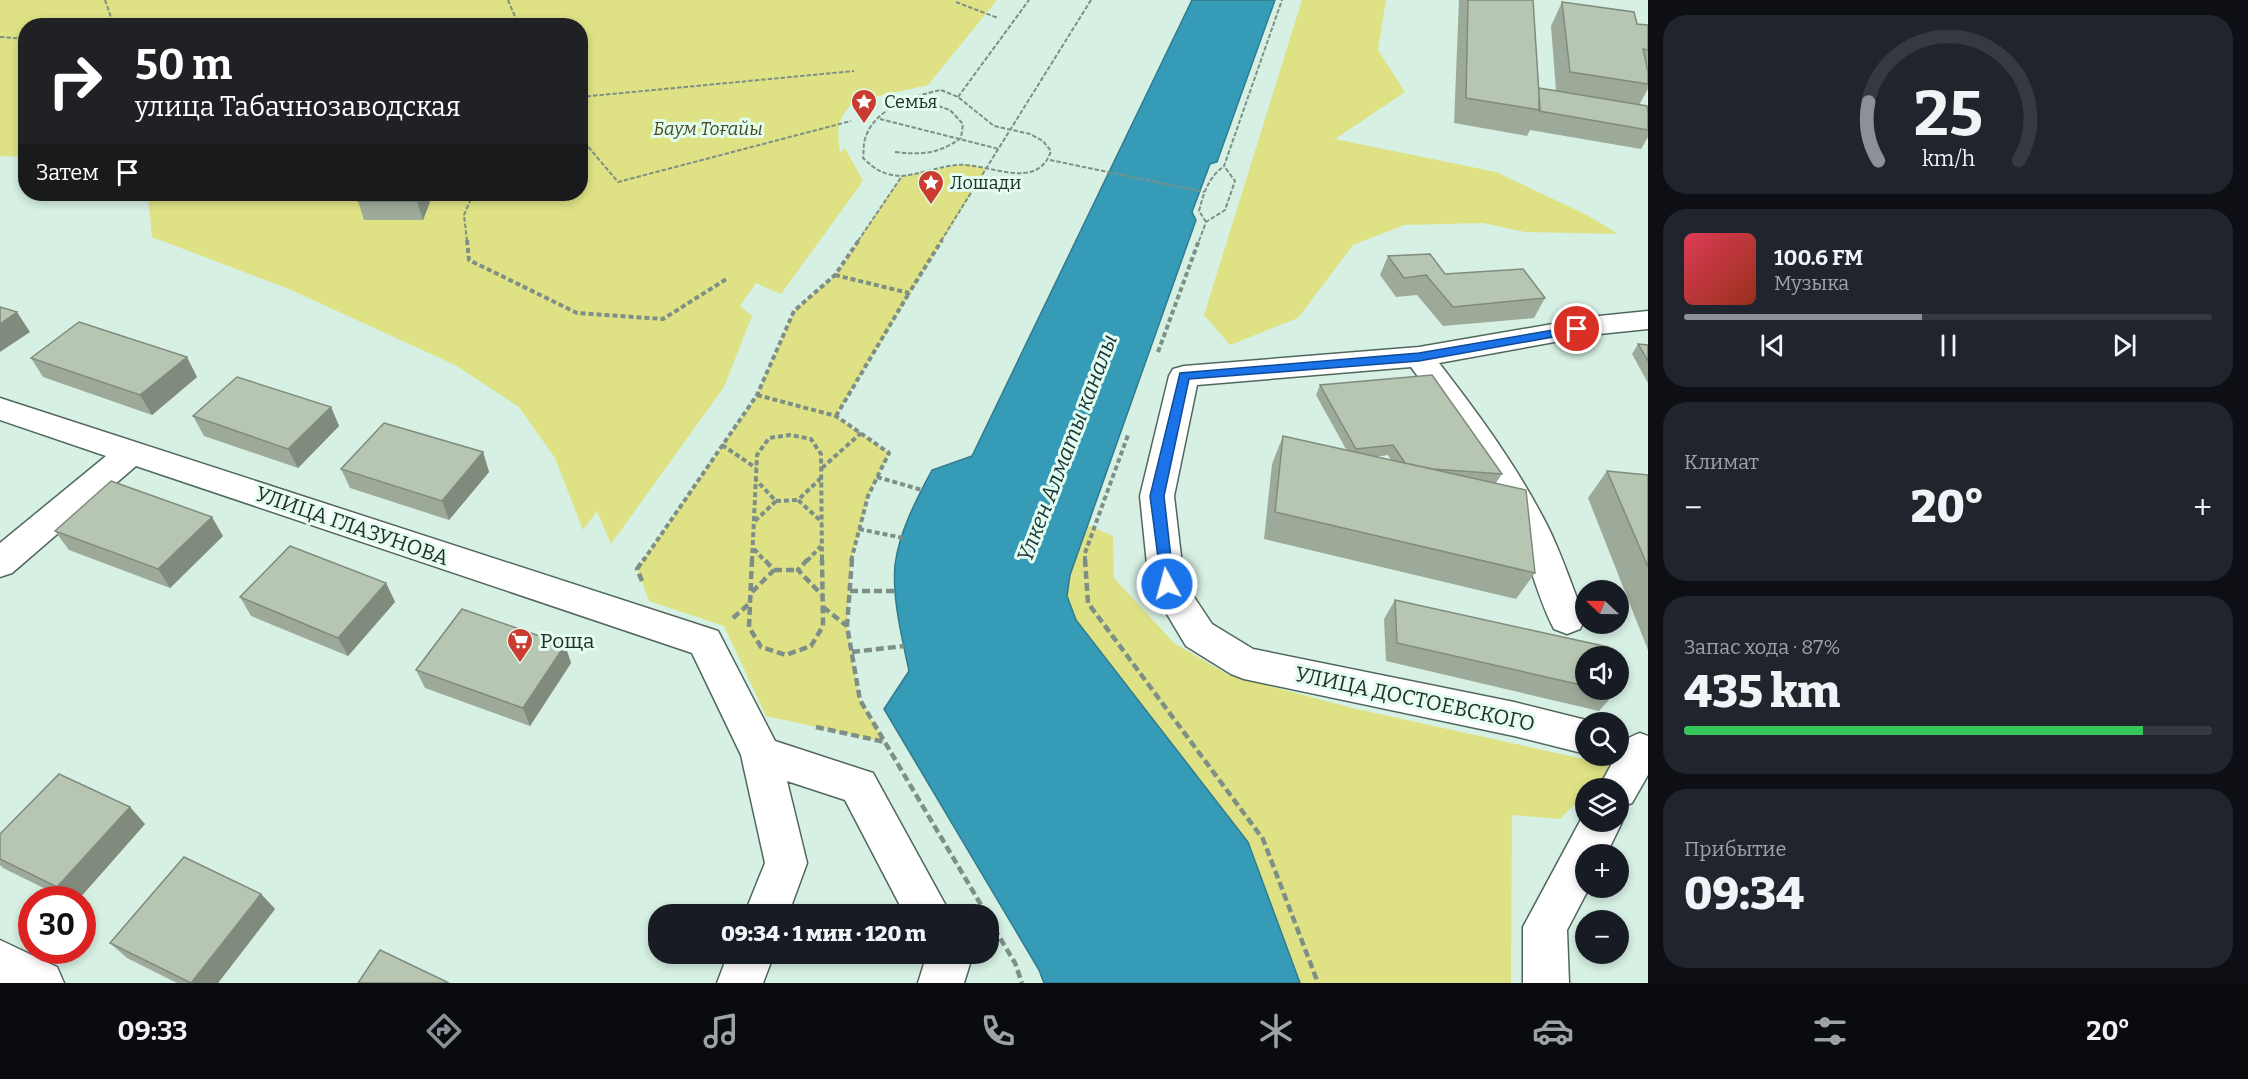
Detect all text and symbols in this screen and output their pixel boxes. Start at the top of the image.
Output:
text: 50 m [135,40,232,90]
icon: right [36,42,114,120]
text: 25 [1913,77,1983,152]
place icon: Семья [849,87,879,125]
text: улица Табачнозаводская [135,91,461,123]
place label: Семья [884,91,937,113]
park label: Баум Тоғайы [653,118,763,140]
text: km/h [1921,147,1975,173]
icon: arrive [111,156,144,189]
text: Затем [36,159,99,186]
place icon: Лошади [916,168,946,206]
place label: Лошади [950,172,1021,194]
text: 100.6 FM [1774,244,1863,271]
text: Музыка [1774,271,1849,295]
pin [1551,303,1602,354]
icon: arrive [1560,312,1593,345]
icon: previous [1756,329,1789,362]
icon: pause [1932,329,1965,362]
icon: next [2108,329,2141,362]
water label: Үлкен Алматы каналы [1011,330,1123,566]
text: Климат [1684,450,1759,474]
text: 20° [1911,480,1985,534]
street label: УЛИЦА ГЛАЗУНОВА [252,481,452,571]
text: − [1684,488,1702,528]
text: + [2193,488,2212,528]
position arrow [1135,552,1199,616]
north arrow [1575,580,1629,634]
map controls [1575,580,1629,964]
supermarket icon: Роща [505,626,535,664]
place label: Роща [540,628,595,654]
text: Запас хода · 87% [1684,635,1840,659]
button: sound [1575,646,1629,700]
street label: УЛИЦА ДОСТОЕВСКОГО [1293,661,1537,737]
text: 435 km [1684,665,1840,719]
button: search [1575,712,1629,766]
button: layers [1575,778,1629,832]
text: Прибытие [1684,837,1786,861]
button: + [1575,844,1629,898]
text: 09:34 [1684,867,1804,921]
speed limit sign: 30 [18,886,96,964]
button: − [1575,910,1629,964]
text: 09:34 · 1 мин · 120 m [721,920,926,947]
icon: directions [423,1010,465,1052]
icon: music [700,1010,742,1052]
icon: phone [977,1010,1019,1052]
icon: climate [1255,1010,1297,1052]
icon: car [1532,1010,1574,1052]
icon: filters [1809,1010,1851,1052]
text: 09:33 [118,1015,188,1047]
text: 20° [2086,1015,2130,1047]

